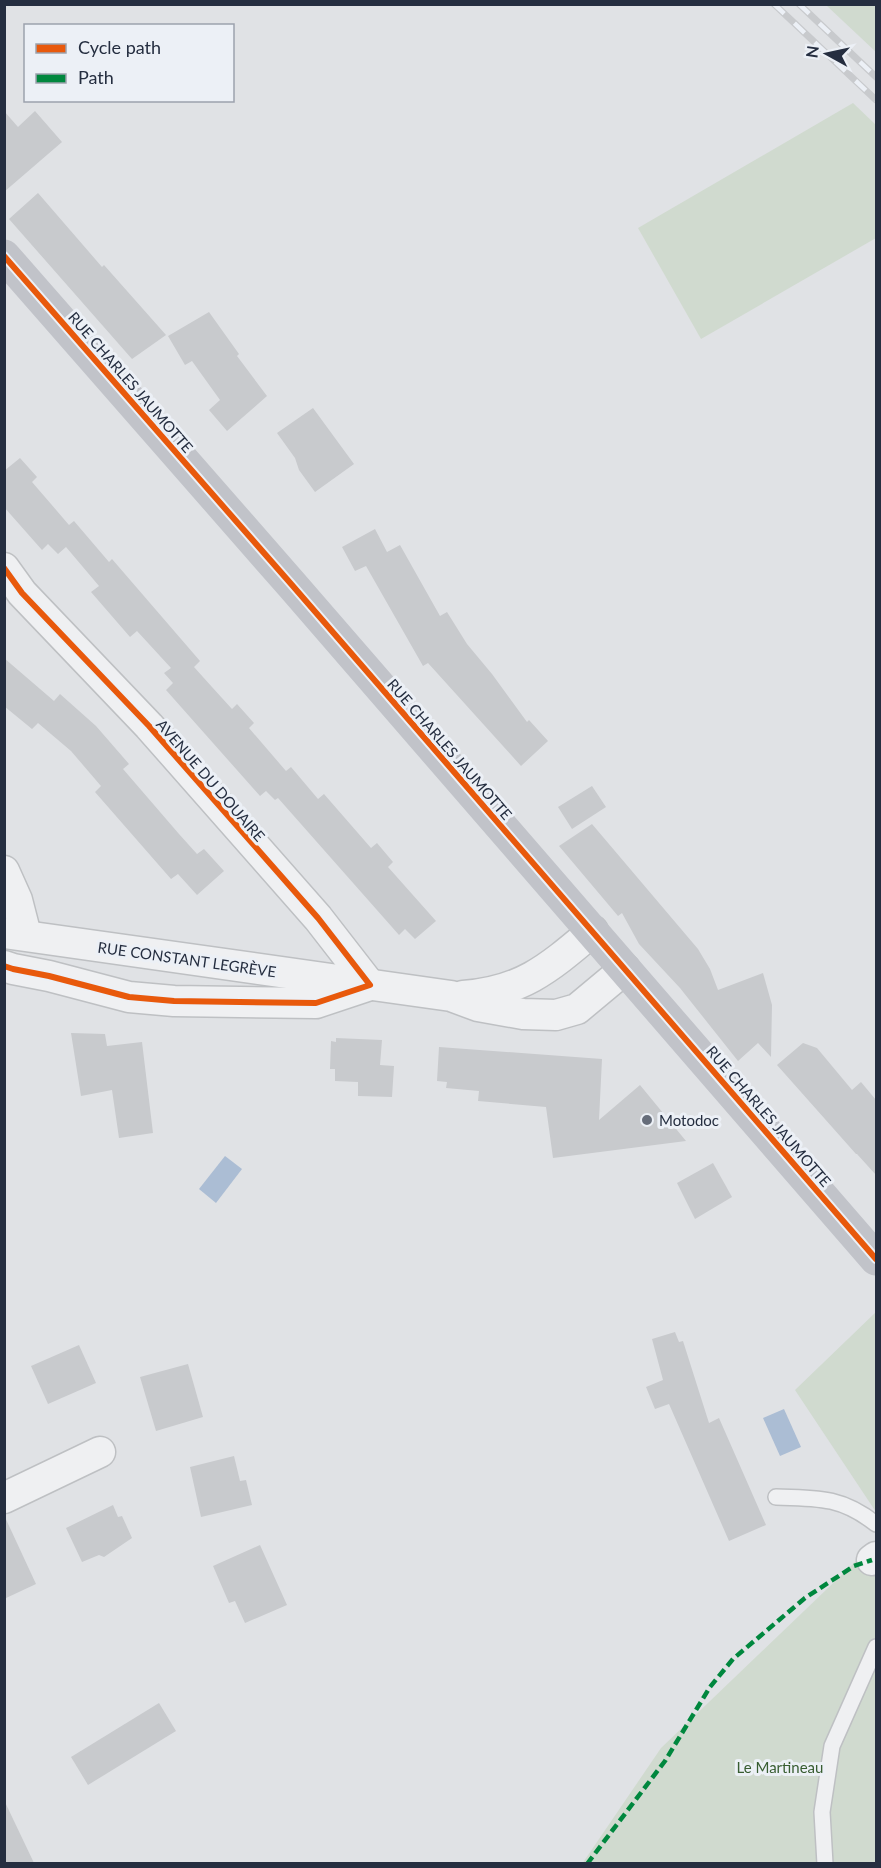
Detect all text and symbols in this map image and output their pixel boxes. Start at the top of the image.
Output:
legend [24,24,234,102]
north arrow [797,24,857,84]
text: Cycle path [78,36,161,58]
text: N [801,44,822,59]
text: Path [78,66,114,88]
street label: RUE CHARLES JAUMOTTE [65,308,197,456]
street label: RUE CHARLES JAUMOTTE [384,675,516,823]
street label: AVENUE DU DOUAIRE [153,715,269,845]
street label: RUE CONSTANT LEGRÈVE [97,938,277,980]
street label: RUE CHARLES JAUMOTTE [703,1042,835,1190]
place label: Motodoc [659,1111,719,1129]
marker: Motodoc [640,1113,654,1127]
park label: Le Martineau [737,1758,823,1776]

